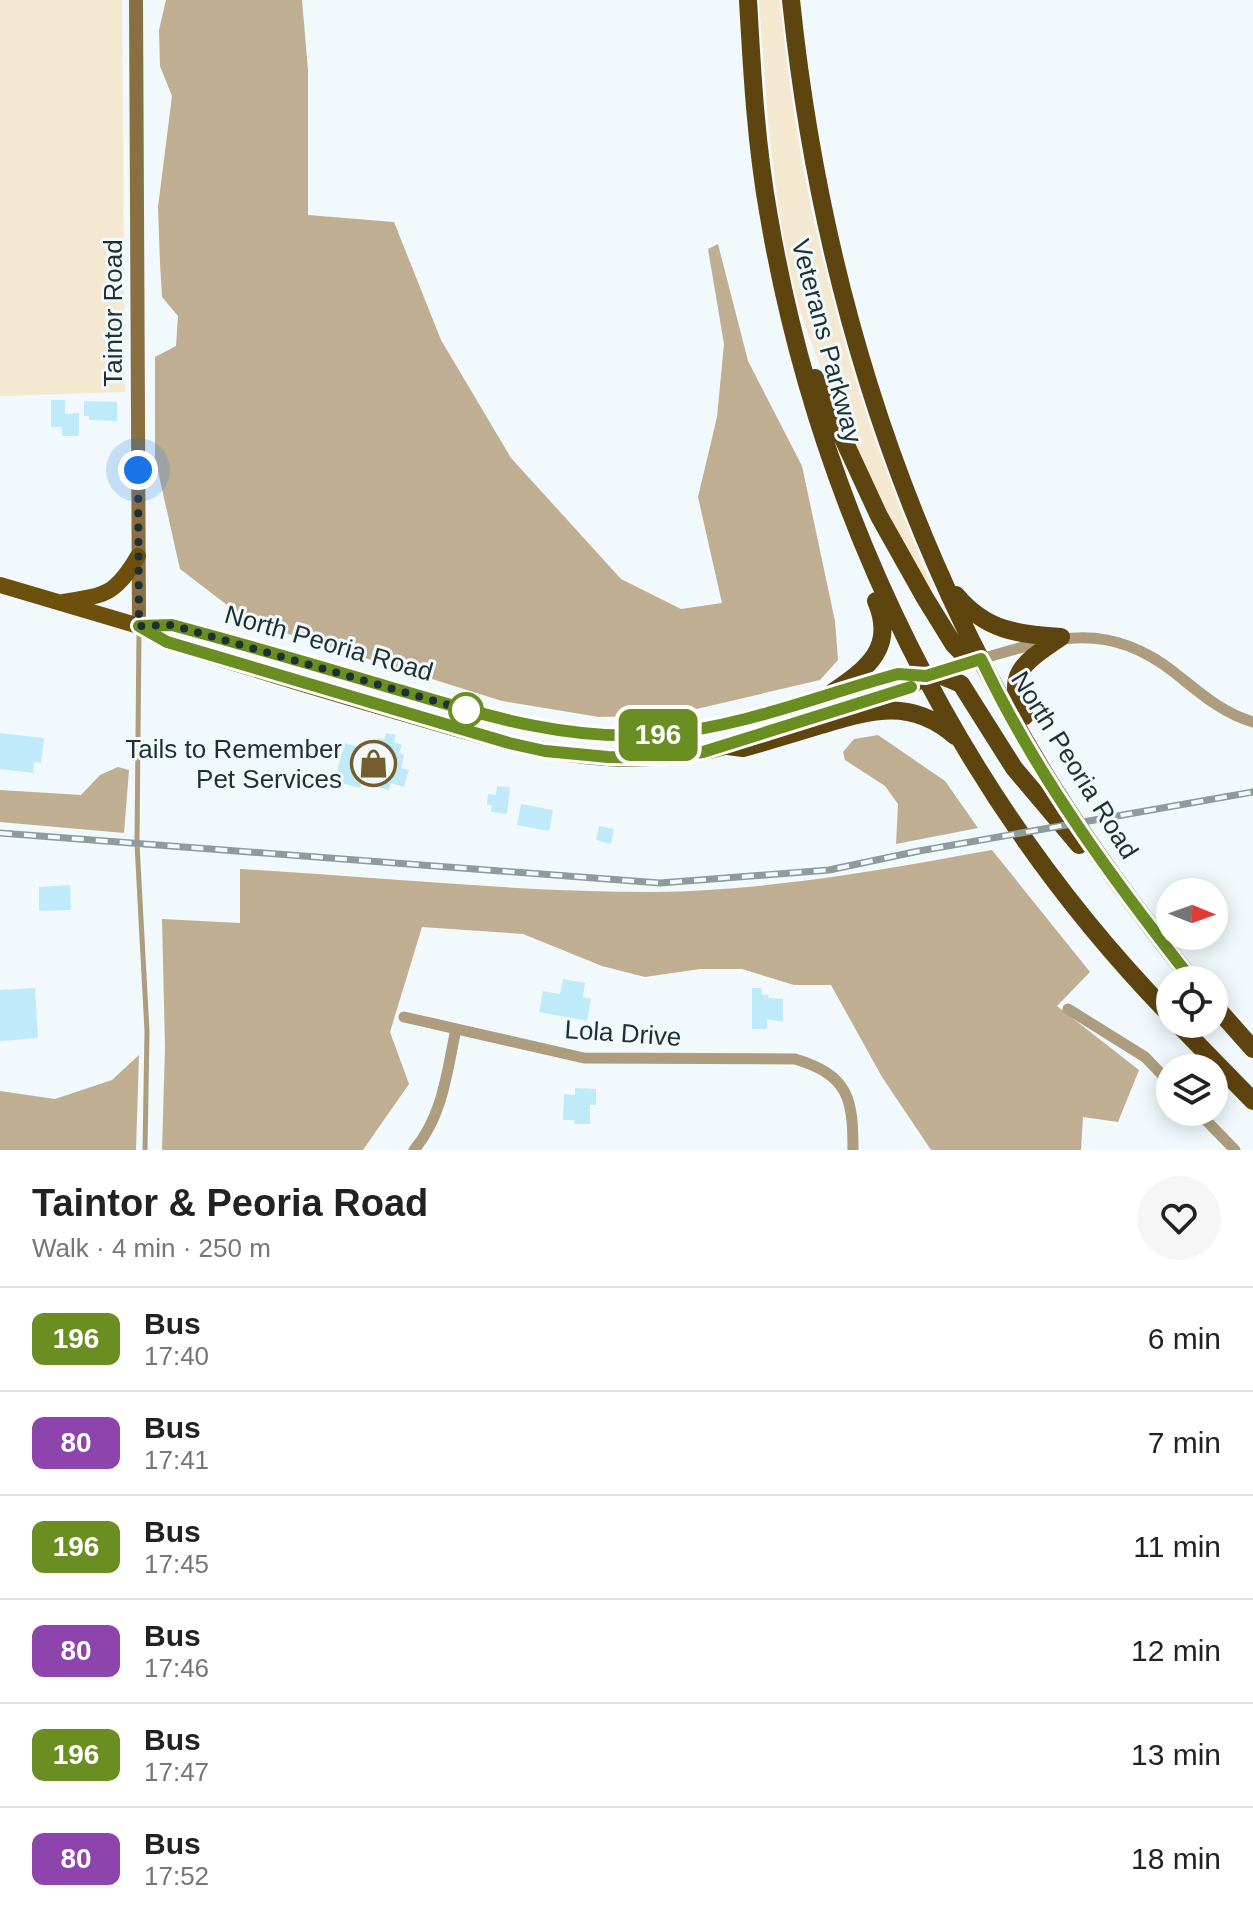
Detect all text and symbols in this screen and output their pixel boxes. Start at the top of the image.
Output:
street label: Veterans Parkway [785,236,869,446]
street label: Taintor Road [98,239,128,387]
your location [118,450,158,490]
street label: North Peoria Road [221,599,437,687]
street label: North Peoria Road [1005,666,1145,864]
unlabelled marker [449,693,483,727]
line badge: 196 [612,709,704,761]
text: 196 [635,719,681,750]
place label: Tails to Remember Pet Services [125,734,342,794]
shop icon: Tails to Remember Pet Services [349,740,397,788]
north arrow [1156,878,1228,950]
map controls [1156,878,1228,1126]
button: locate [1156,966,1228,1038]
street label: Lola Drive [564,1014,682,1052]
button: layers [1156,1054,1228,1126]
button: heart [1137,1176,1221,1260]
text: Taintor & Peoria Road [32,1182,428,1224]
text: Walk · 4 min · 250 m [32,1233,271,1263]
text: Bus [144,1307,201,1340]
text: 6 min [1148,1322,1221,1355]
text: 196 [53,1323,99,1354]
text: 17:40 [144,1341,209,1371]
text: Bus [144,1411,201,1444]
text: 7 min [1148,1426,1221,1459]
text: 80 [60,1427,92,1458]
text: 17:41 [144,1445,209,1475]
text: Bus [144,1515,201,1548]
text: 11 min [1133,1530,1221,1563]
text: 196 [53,1531,99,1562]
text: 17:45 [144,1549,209,1579]
text: Bus [144,1619,201,1652]
text: 12 min [1131,1634,1221,1667]
text: 80 [60,1635,92,1666]
text: 17:46 [144,1653,209,1683]
text: Bus [144,1723,201,1756]
text: 13 min [1131,1738,1221,1771]
text: 196 [53,1739,99,1770]
text: 17:47 [144,1757,209,1787]
text: Bus [144,1827,201,1860]
text: 18 min [1131,1842,1221,1875]
text: 80 [60,1843,92,1874]
text: 17:52 [144,1861,209,1891]

